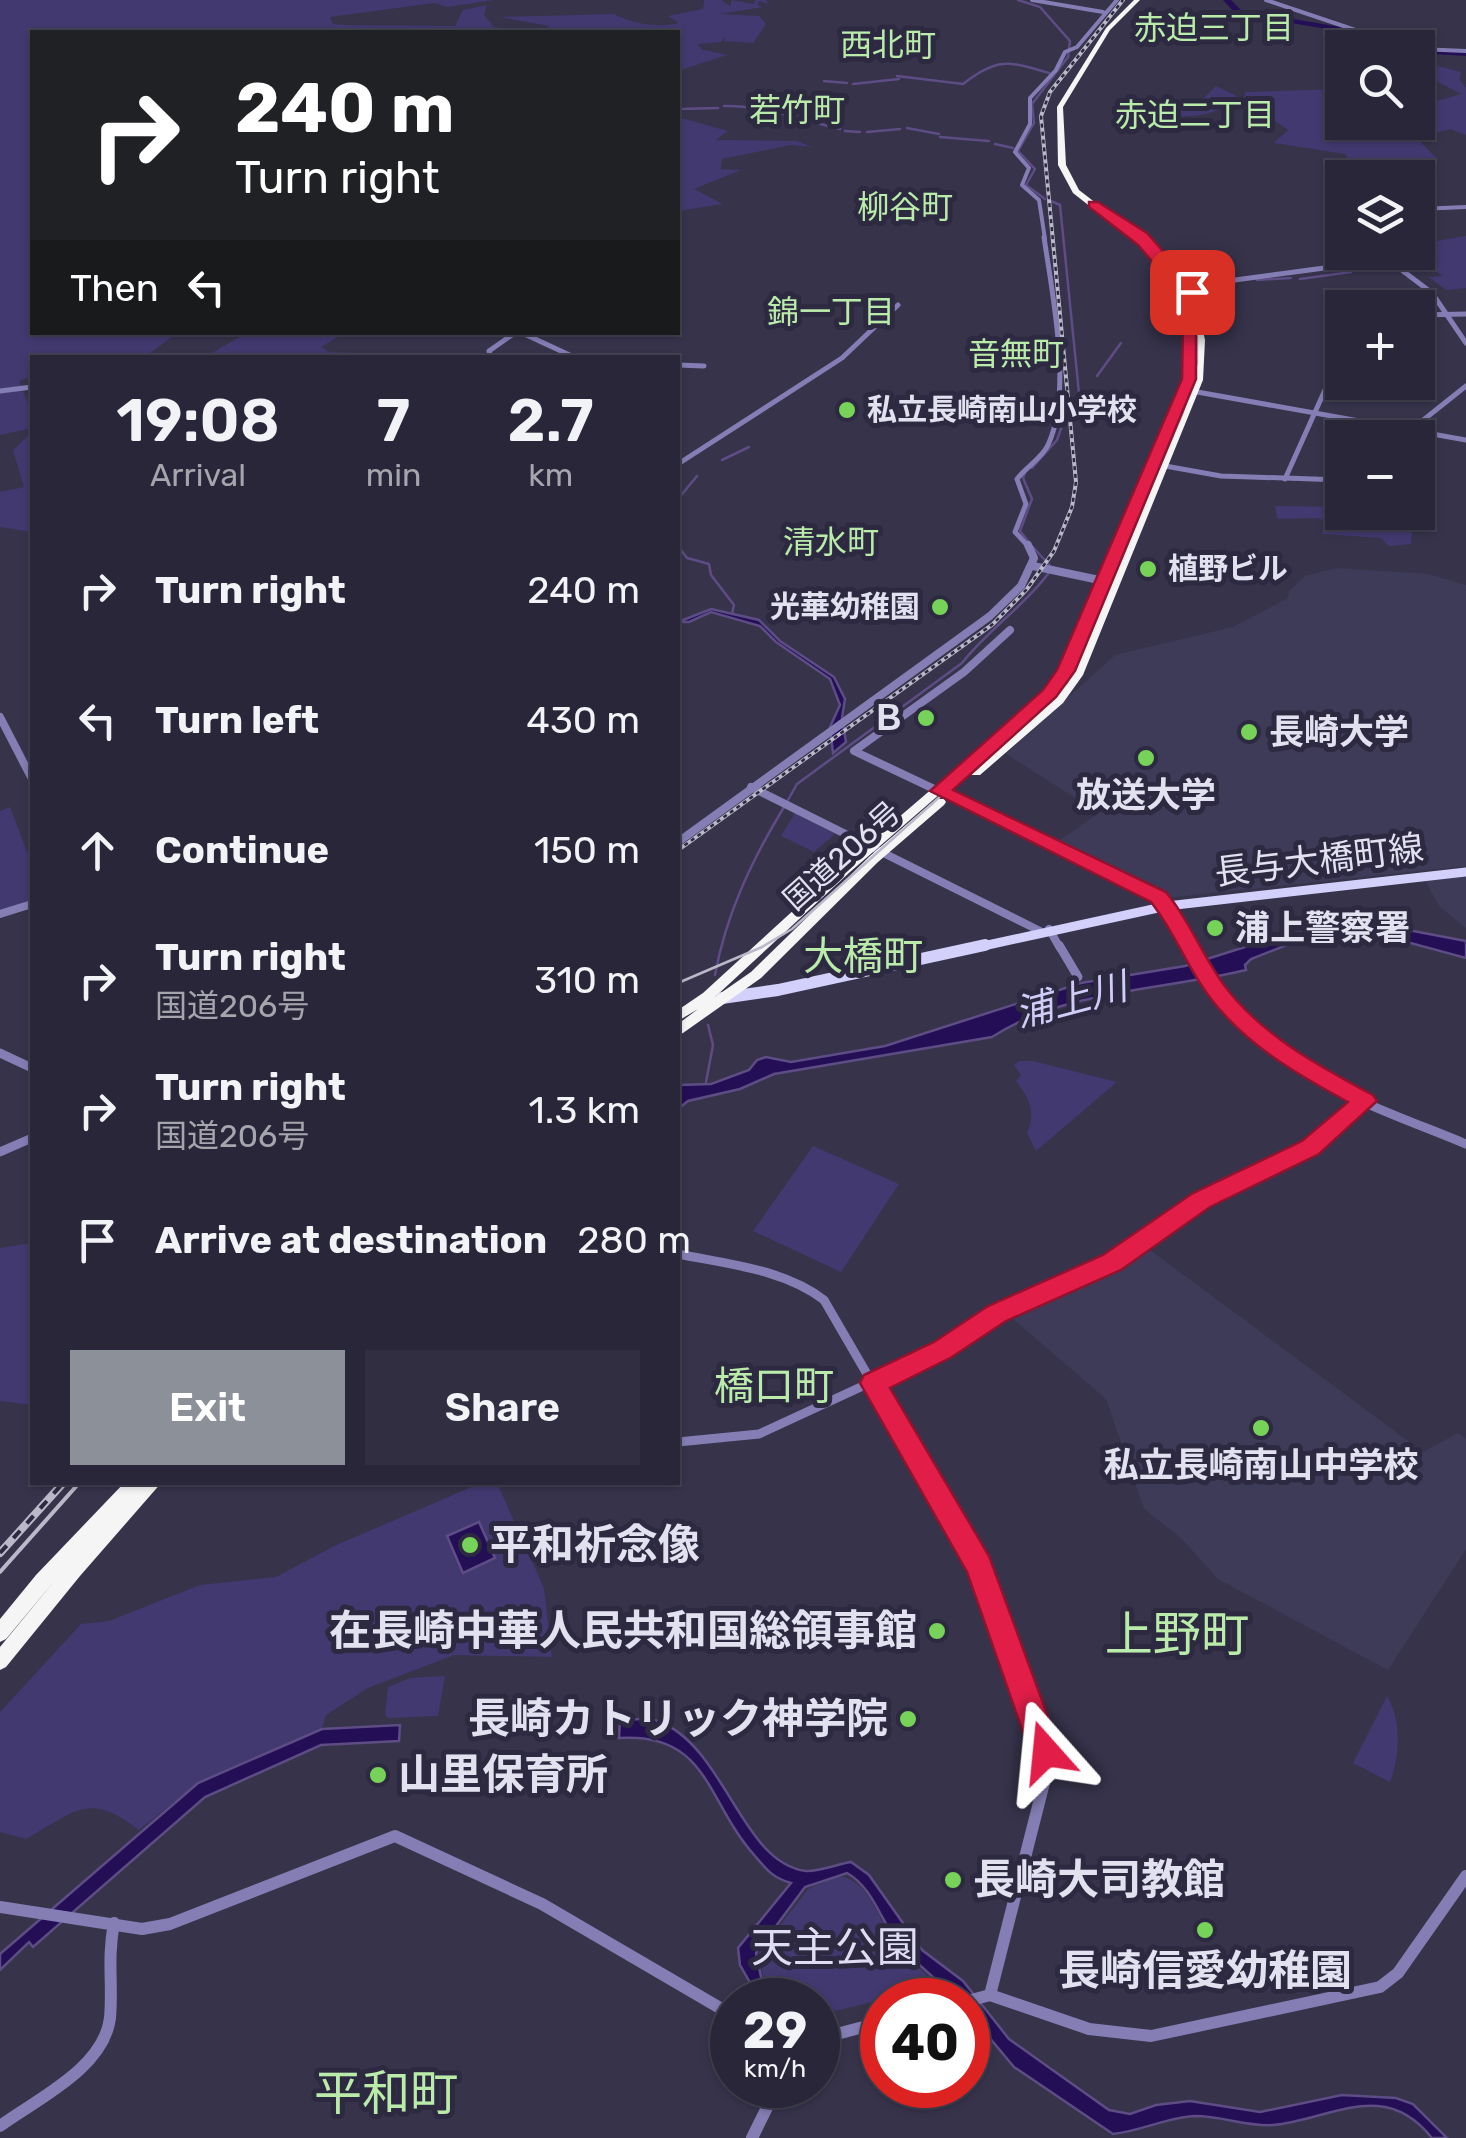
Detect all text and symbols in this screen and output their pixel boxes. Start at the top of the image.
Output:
district label: 赤迫三丁目 [1134,9,1294,47]
district label: 西北町 [840,26,936,64]
map controls [1325,30,1435,530]
button: search [1325,30,1435,140]
text: 240 m [235,67,455,150]
icon: right [70,70,200,200]
district label: 若竹町 [749,91,845,129]
district label: 赤迫二丁目 [1115,96,1275,134]
text: Turn right [235,151,439,204]
button: layers [1325,160,1435,270]
district label: 柳谷町 [857,188,953,226]
pin [1150,250,1235,335]
icon: left [179,260,234,315]
text: Then [70,265,159,311]
icon: arrive [1165,265,1220,320]
button: + [1325,290,1435,400]
district label: 錦一丁目 [767,293,895,331]
district label: 音無町 [968,335,1064,373]
text: 19:08 [116,385,280,456]
text: 7 [377,385,410,456]
text: 2.7 [508,385,594,456]
place label: 私立長崎南山小学校 [867,392,1137,428]
marker: 私立長崎南山小学校 [836,399,858,421]
button: − [1325,420,1435,530]
text: Arrival [150,456,246,494]
text: min [366,456,421,494]
text: km [528,456,573,494]
district label: 清水町 [783,523,879,561]
place label: 植野ビル [1168,551,1288,587]
marker: 植野ビル [1137,558,1159,580]
icon: right [70,563,125,618]
text: Turn right [155,567,346,613]
text: 240 m [527,567,640,613]
place label: 光華幼稚園 [770,589,920,625]
marker: 光華幼稚園 [929,596,951,618]
icon: left [70,693,125,748]
text: Turn left [155,697,319,743]
text: 430 m [526,697,640,743]
place label: Ｂ [871,697,906,739]
marker: Ｂ [915,707,937,729]
place label: 長崎大学 [1269,711,1409,753]
marker: 長崎大学 [1238,721,1260,743]
marker: 放送大学 [1135,747,1157,769]
place label: 放送大学 [1076,774,1216,816]
street label: 国道206号 [776,794,908,918]
icon: ahead [70,823,125,878]
street label: 長与大橋町線 [1212,826,1426,894]
text: Continue [155,827,329,873]
text: 150 m [534,827,640,873]
place label: 浦上警察署 [1235,907,1410,949]
marker: 浦上警察署 [1204,917,1226,939]
district label: 大橋町 [803,933,923,980]
text: Turn right [155,934,346,980]
icon: right [70,953,125,1008]
text: 310 m [534,957,640,1003]
water label: 浦上川 [1010,962,1136,1037]
text: 国道206号 [155,987,309,1025]
text: Turn right [155,1064,346,1110]
icon: right [70,1083,125,1138]
text: 1.3 km [529,1087,640,1133]
text: 国道206号 [155,1117,309,1155]
icon: arrive [70,1213,125,1268]
text: Arrive at destination [155,1217,547,1263]
text: 280 m [577,1217,691,1263]
button: Exit [70,1350,345,1465]
button: Share [365,1350,640,1465]
district label: 橋口町 [714,1363,834,1410]
marker: 私立長崎南山中学校 [1250,1417,1272,1439]
place label: 私立長崎南山中学校 [1103,1444,1419,1486]
place label: 平和祈念像 [490,1520,700,1570]
marker: 平和祈念像 [459,1534,481,1556]
place label: 在長崎中華人民共和国総領事館 [329,1606,917,1656]
district label: 上野町 [1105,1606,1249,1663]
marker: 在長崎中華人民共和国総領事館 [926,1620,948,1642]
place label: 長崎カトリック神学院 [468,1694,888,1744]
position arrow [994,1700,1098,1804]
marker: 長崎カトリック神学院 [897,1708,919,1730]
place label: 山里保育所 [398,1750,608,1800]
marker: 山里保育所 [367,1764,389,1786]
place label: 長崎大司教館 [973,1855,1225,1905]
marker: 長崎大司教館 [942,1869,964,1891]
marker: 長崎信愛幼稚園 [1194,1919,1216,1941]
park label: 天主公園 [751,1923,919,1973]
place label: 長崎信愛幼稚園 [1058,1946,1352,1996]
speed limit sign: 40 [860,1978,990,2108]
text: 29 [743,2001,807,2061]
text: km/h [744,2054,806,2083]
district label: 平和町 [314,2065,458,2122]

